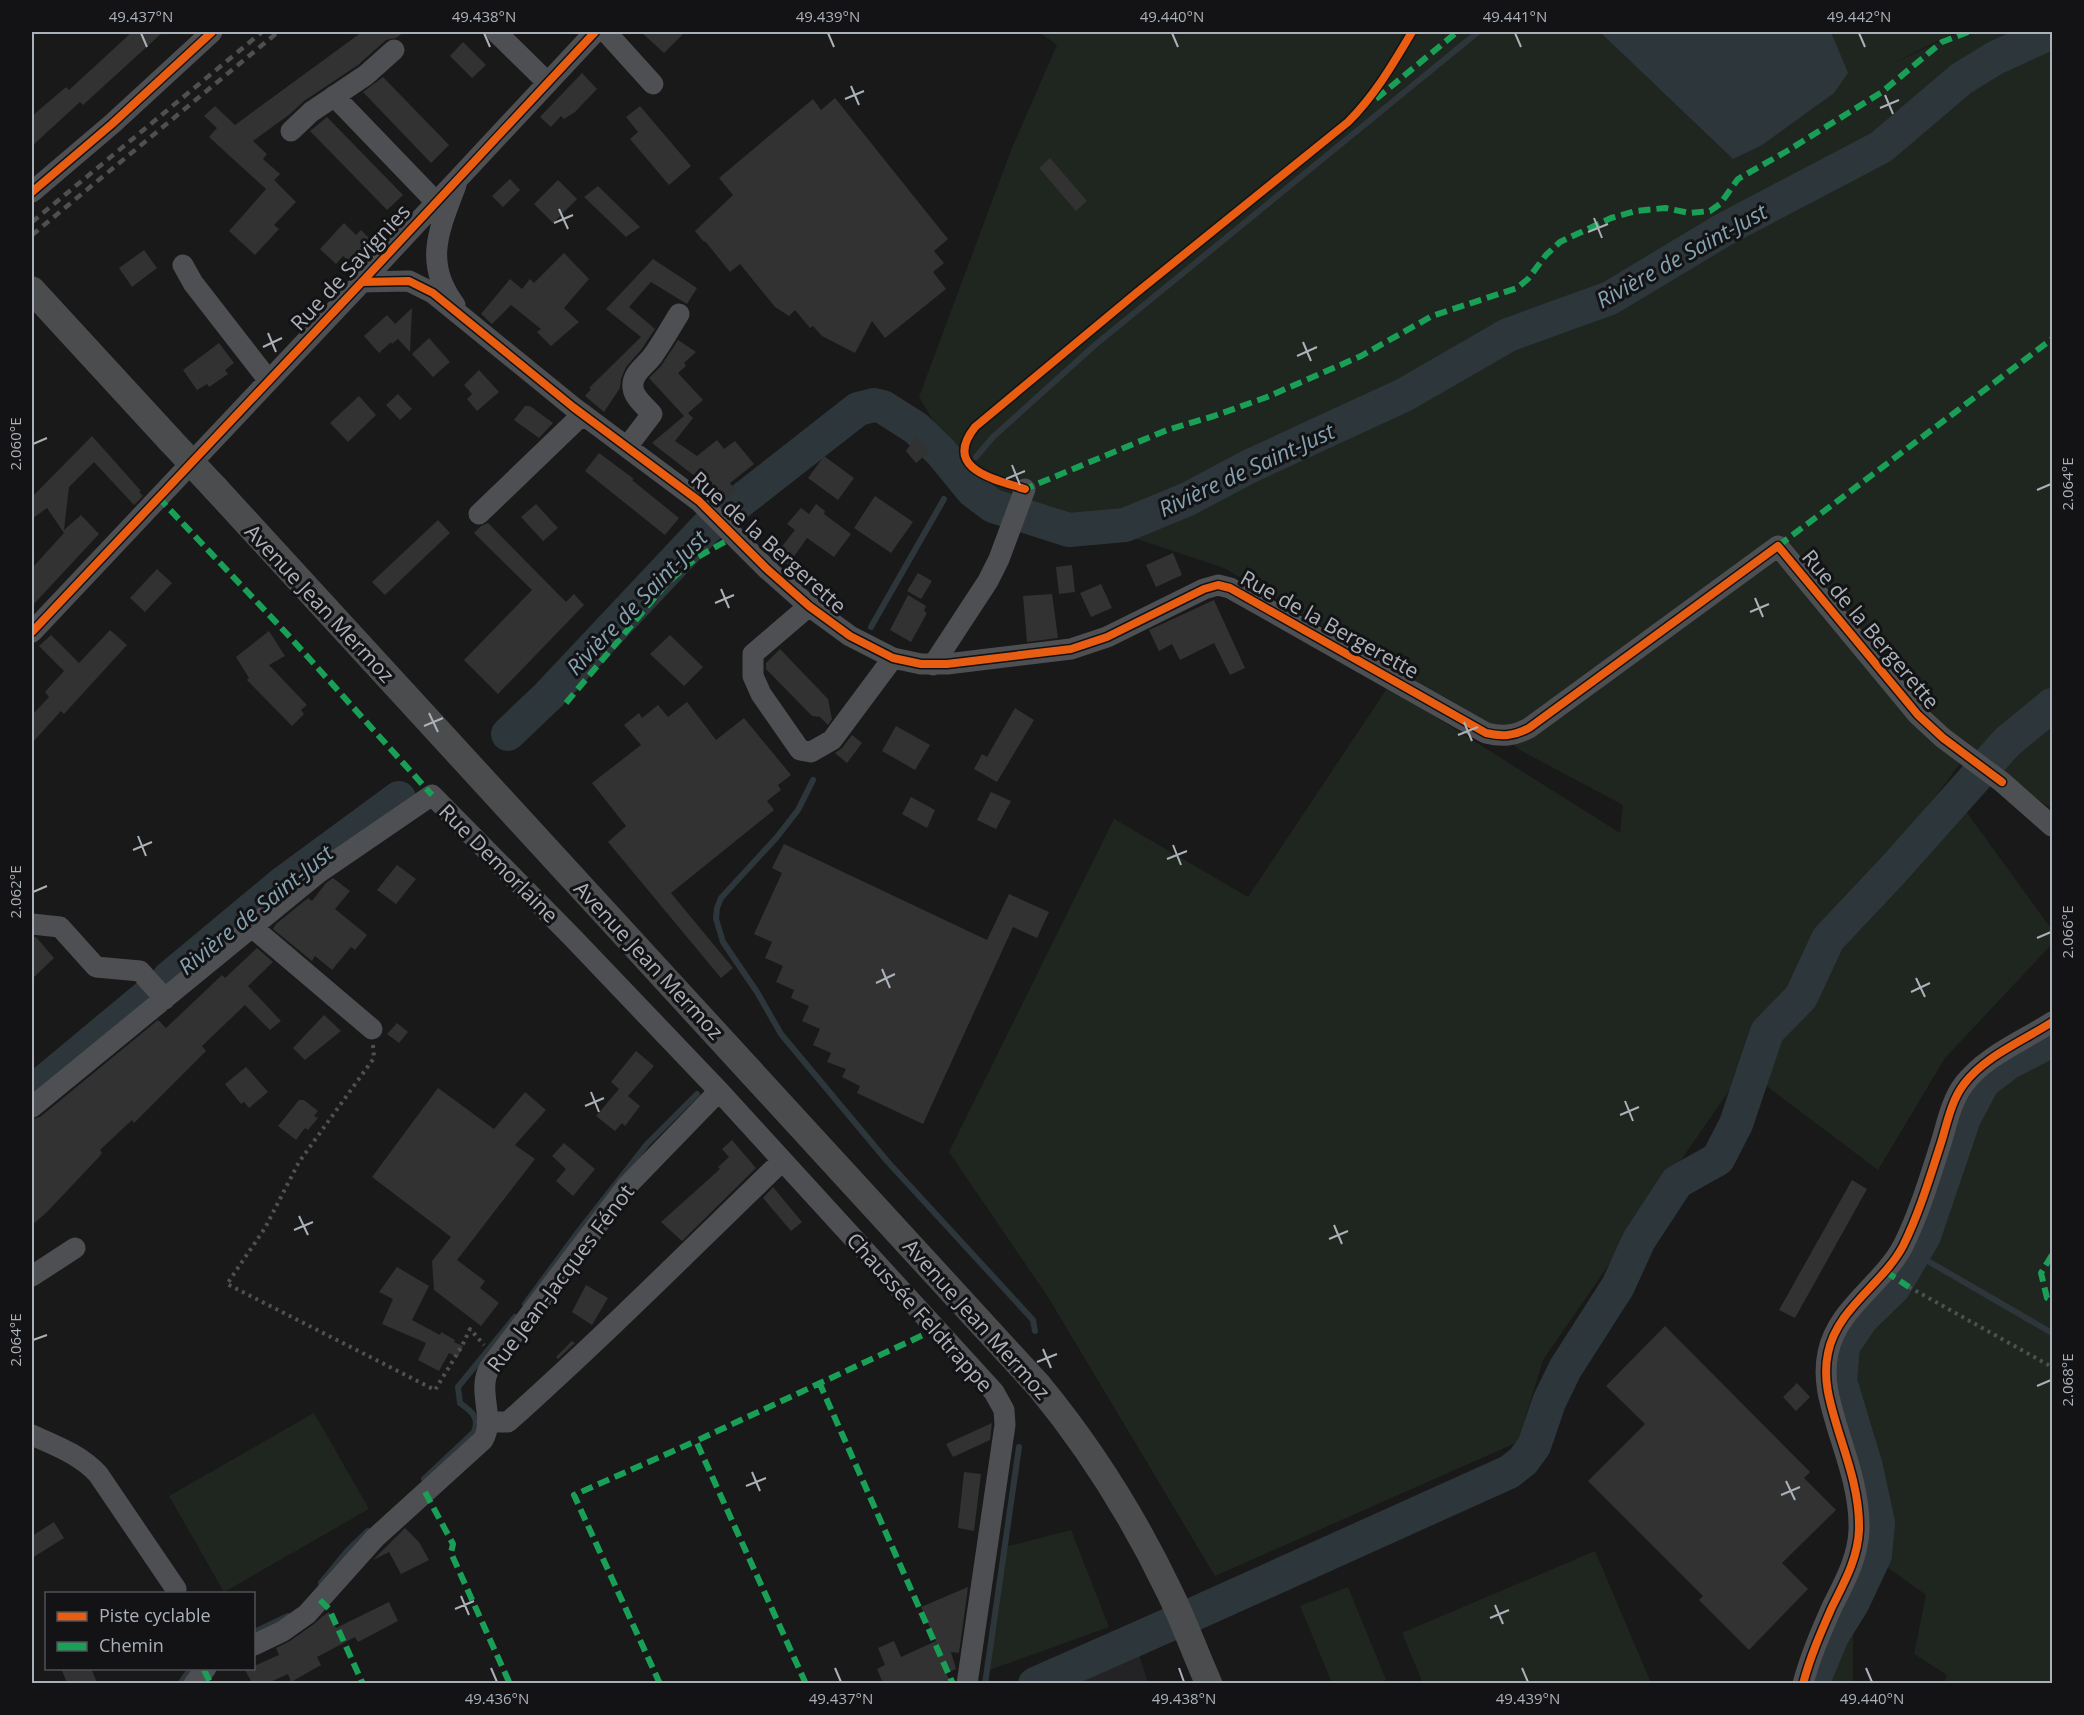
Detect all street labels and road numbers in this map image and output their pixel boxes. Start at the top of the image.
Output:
street label: Rue de Savignies [284,198,416,336]
street label: Rue de la Bergerette [685,465,853,619]
street label: Avenue Jean Mermoz [239,518,401,688]
street label: Rue de la Bergerette [1796,543,1946,715]
street label: Rue de la Bergerette [1236,563,1424,685]
street label: Rue Demorlaine [433,797,565,929]
street label: Avenue Jean Mermoz [568,875,730,1045]
street label: Rue Jean-Jacques Fénot [480,1179,640,1377]
street label: Chaussée Feldtrappe [841,1226,999,1398]
street label: Avenue Jean Mermoz [897,1233,1057,1405]

